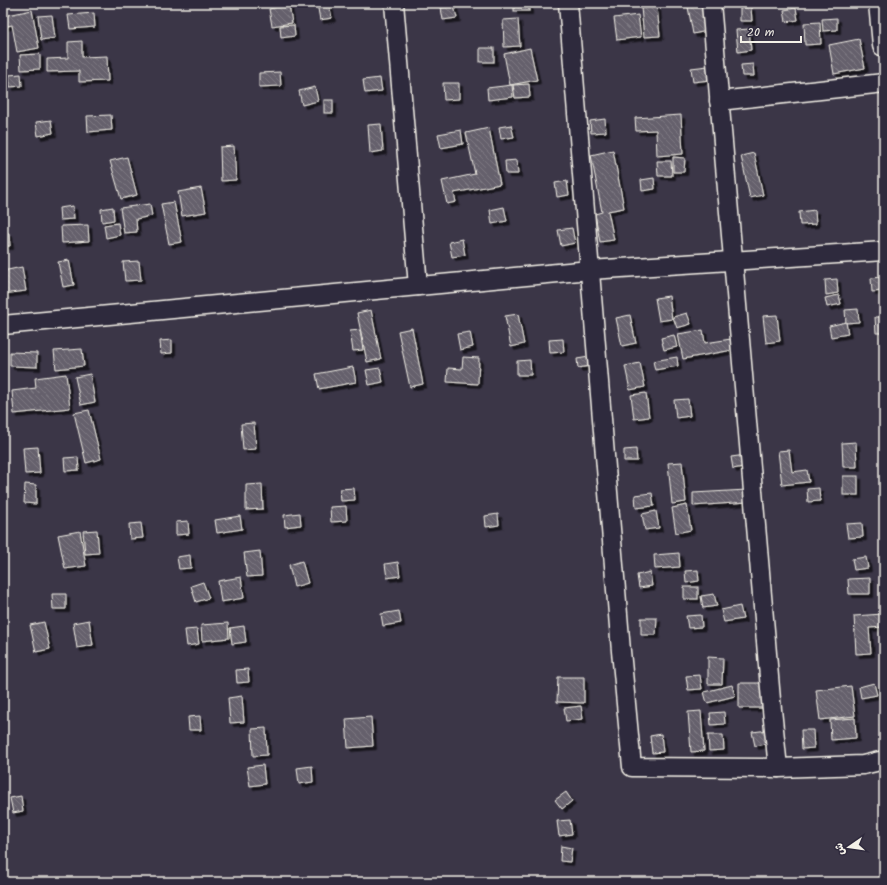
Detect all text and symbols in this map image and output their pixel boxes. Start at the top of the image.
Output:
scale bar [741,18,801,44]
text: 20 m [747,23,775,42]
north arrow [829,827,869,867]
text: ش [830,841,850,857]

